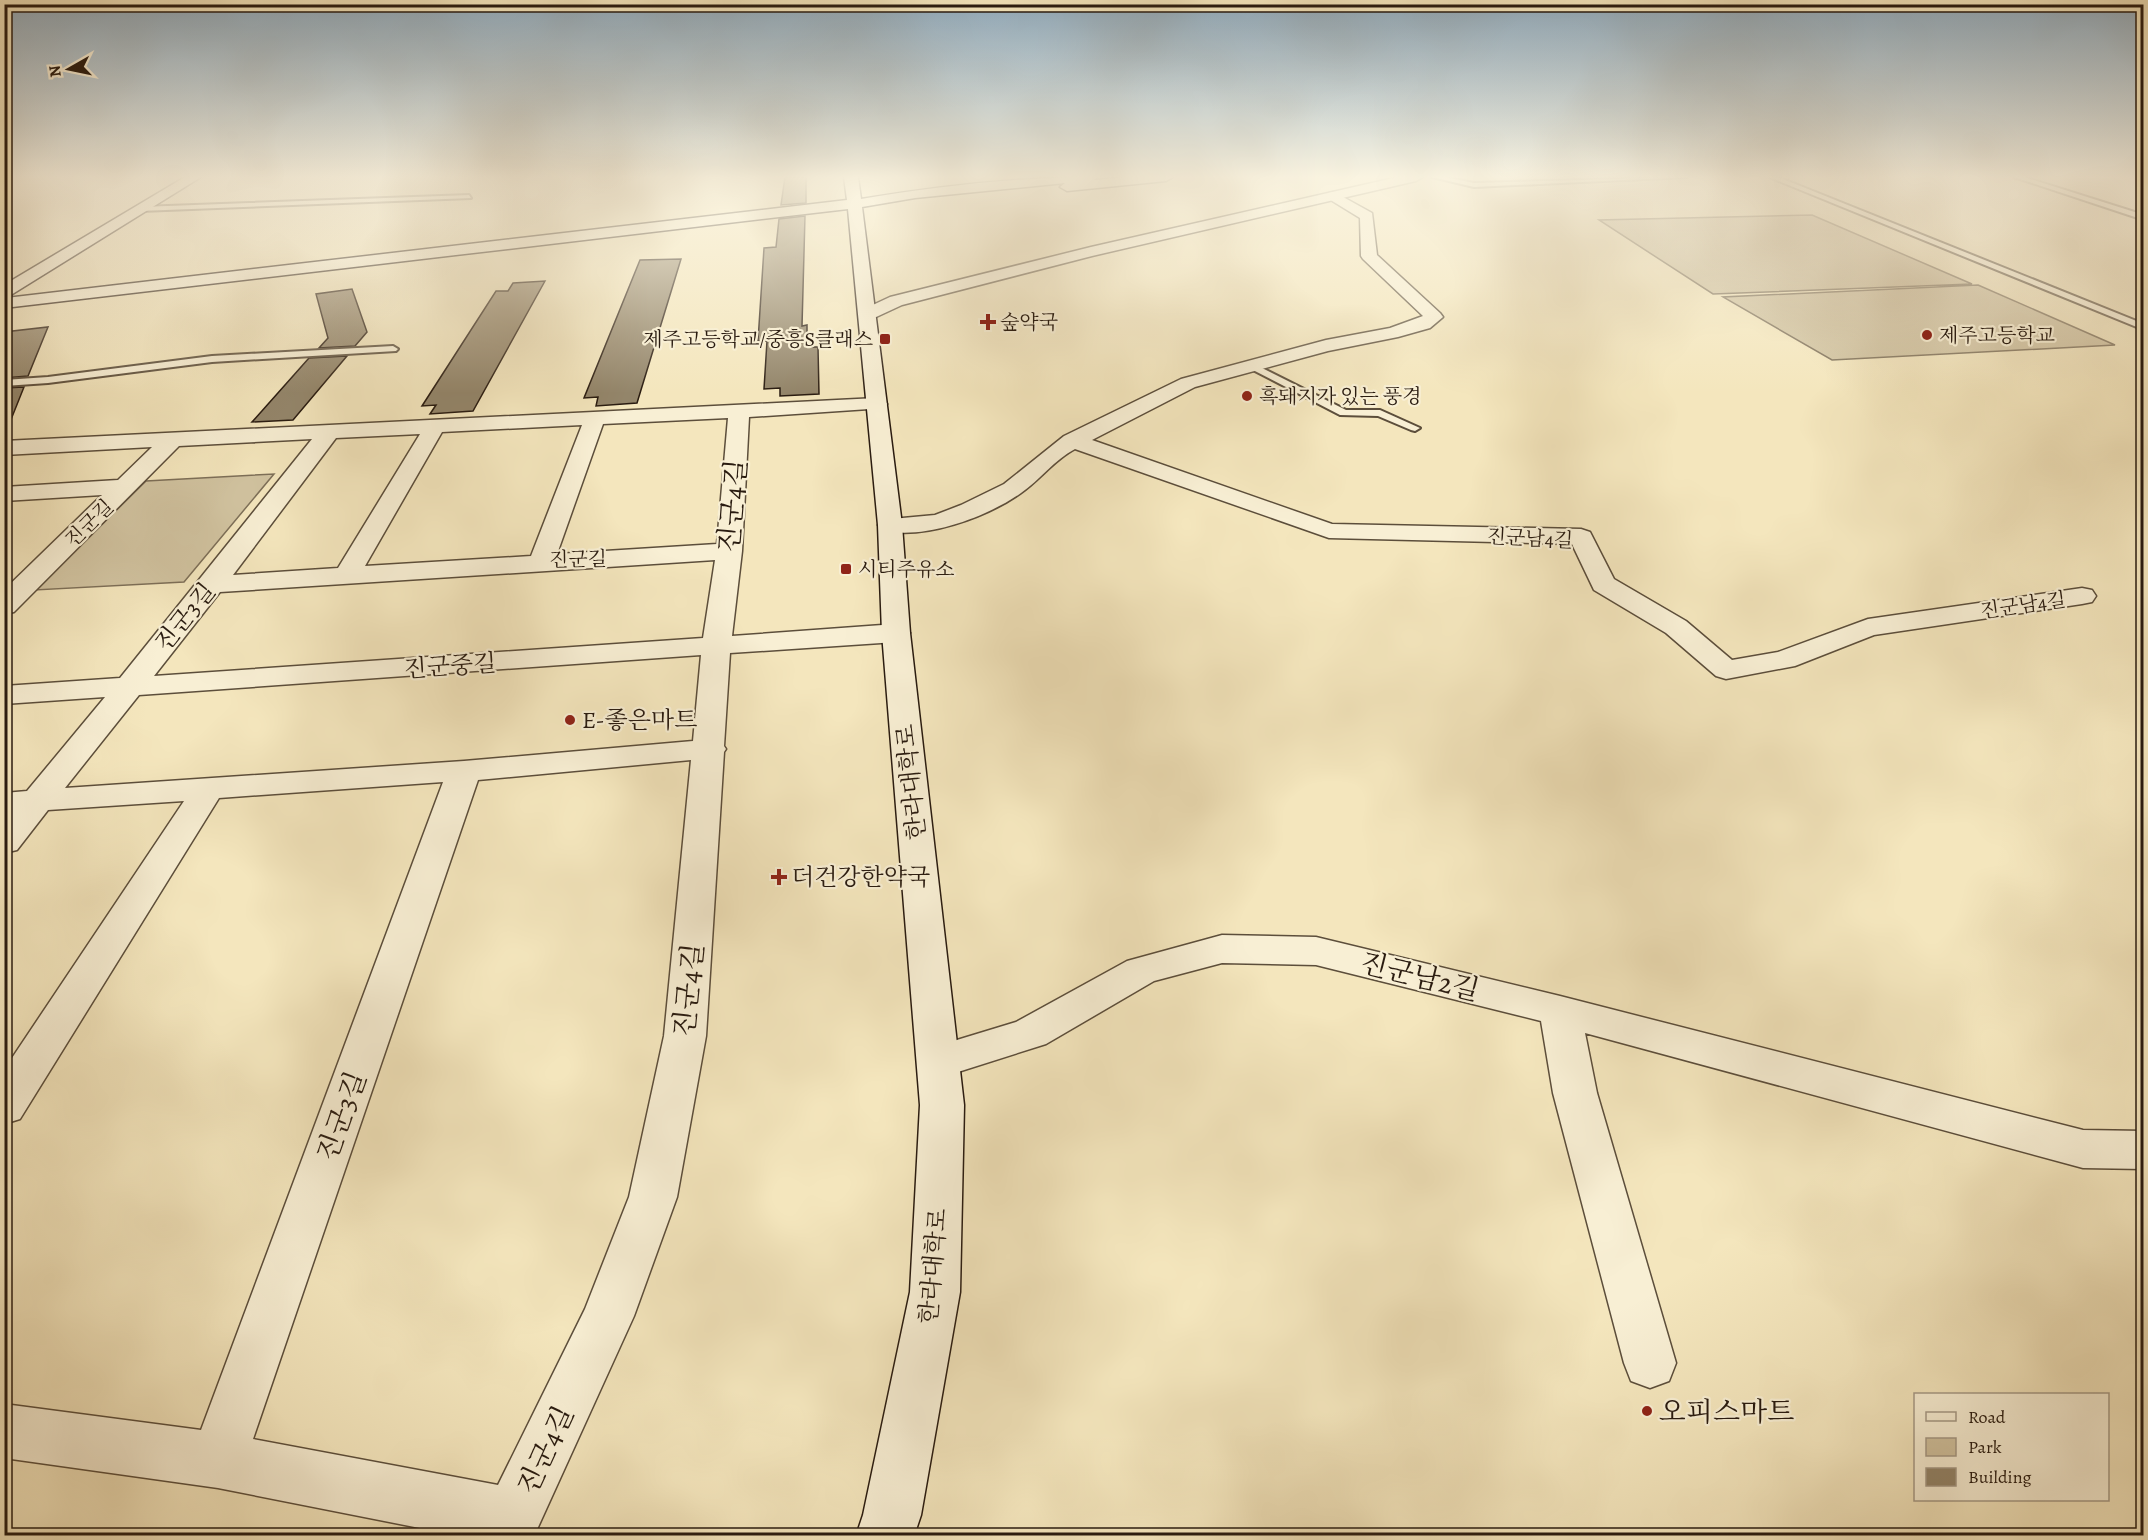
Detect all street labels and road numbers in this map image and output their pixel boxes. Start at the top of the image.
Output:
street label: 진군4길 [710,458,756,554]
street label: 진군길 [59,494,120,553]
street label: 진군남4길 [1486,523,1574,554]
street label: 진군길 [549,545,607,574]
street label: 진군3길 [148,576,222,658]
street label: 진군남4길 [1978,586,2068,625]
street label: 진군중길 [403,647,497,685]
street label: 한라대학로 [889,723,933,841]
street label: 진군4길 [665,941,713,1039]
street label: 진군남2길 [1356,944,1483,1010]
street label: 진군3길 [308,1066,376,1166]
street label: 한라대학로 [912,1207,954,1325]
street label: 진군4길 [509,1400,583,1501]

